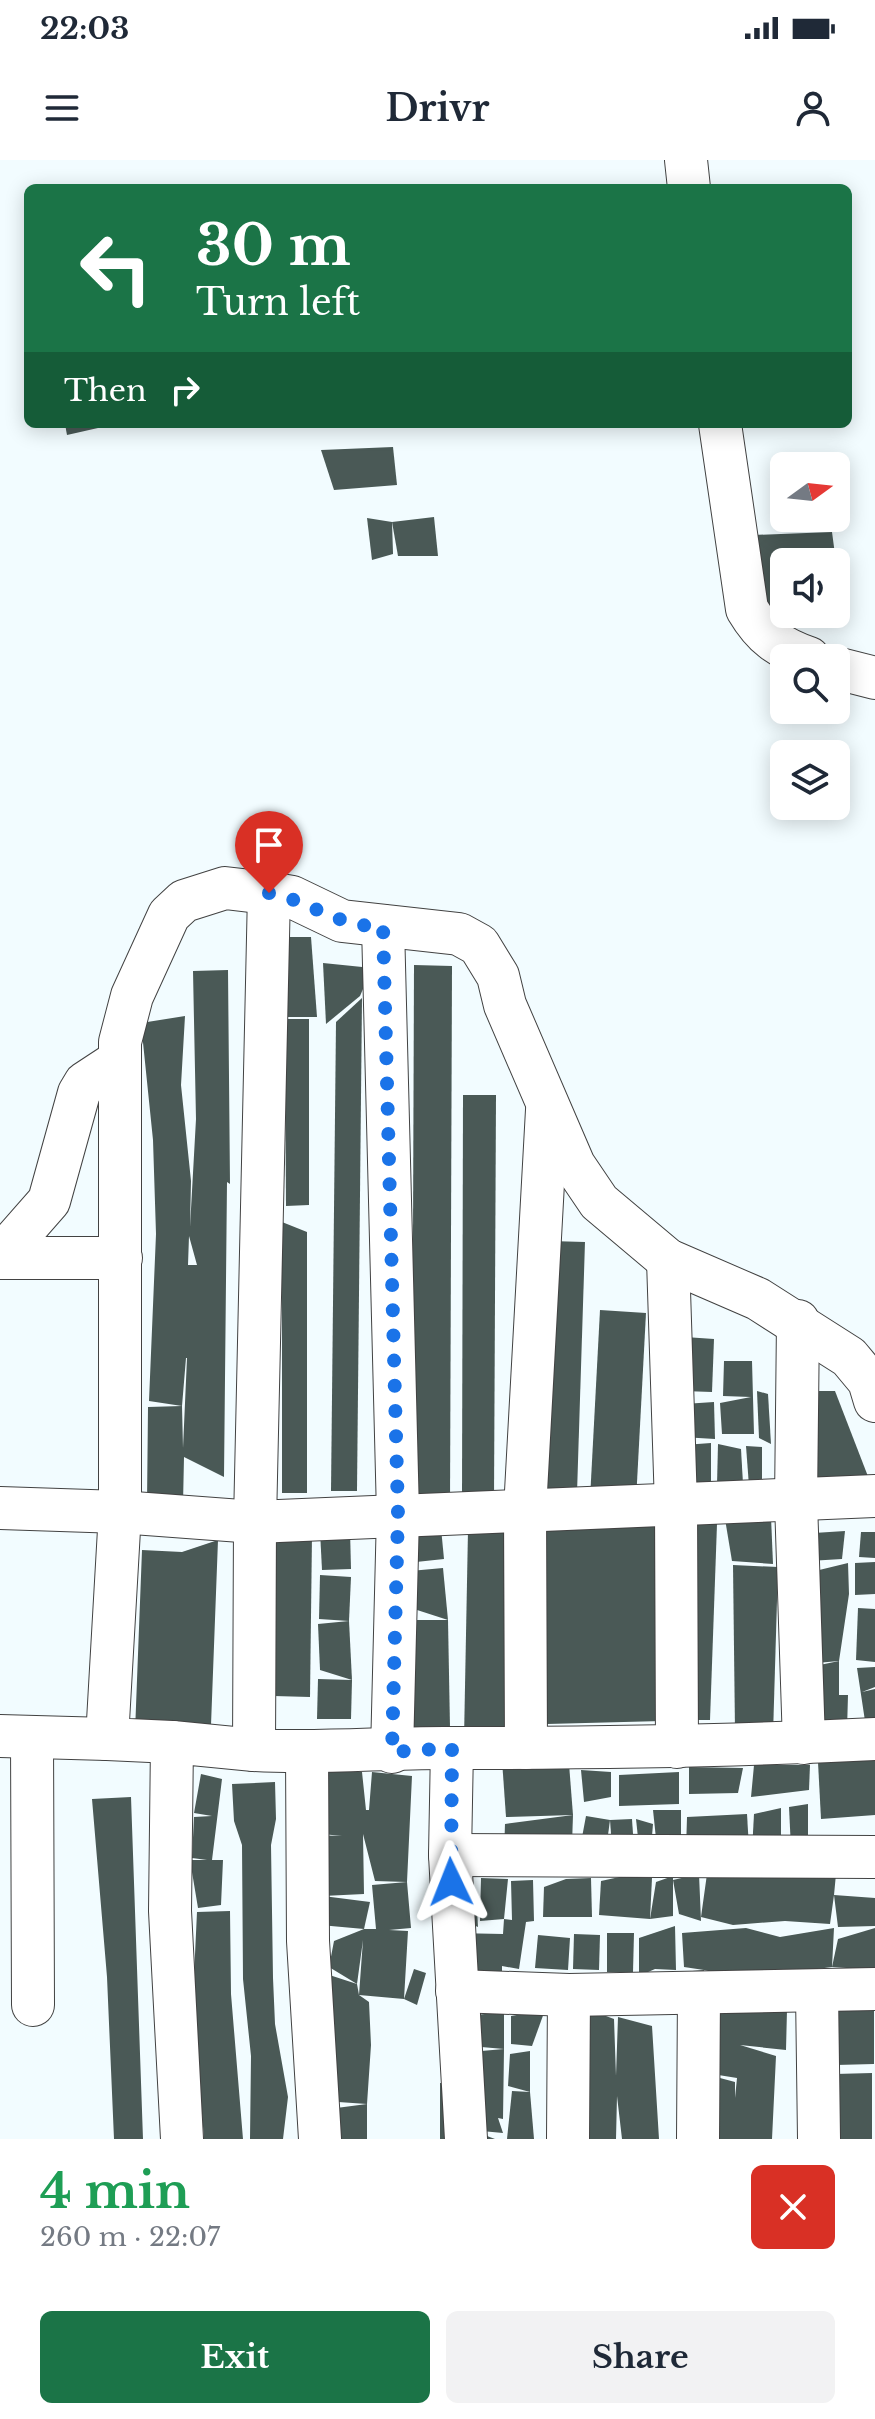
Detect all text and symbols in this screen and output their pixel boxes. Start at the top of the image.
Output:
text: 22:03 [40,10,129,47]
icon: menu [40,86,84,130]
text: Drivr [385,86,490,131]
icon: person [791,86,835,130]
text: 30 m [196,211,351,280]
icon: left [64,216,168,320]
text: Turn left [196,280,360,325]
icon: right [163,368,207,412]
text: Then [64,372,147,409]
north arrow [770,452,850,532]
map controls [770,452,850,820]
button: sound [770,548,850,628]
button: search [770,644,850,724]
button: layers [770,740,850,820]
pin [235,811,303,893]
icon: arrive [247,823,291,867]
position arrow [409,1840,493,1924]
text: 4 min [40,2161,190,2221]
button: close [751,2165,835,2249]
text: 260 m · 22:07 [40,2221,220,2253]
button: Exit [40,2311,430,2403]
button: Share [446,2311,835,2403]

